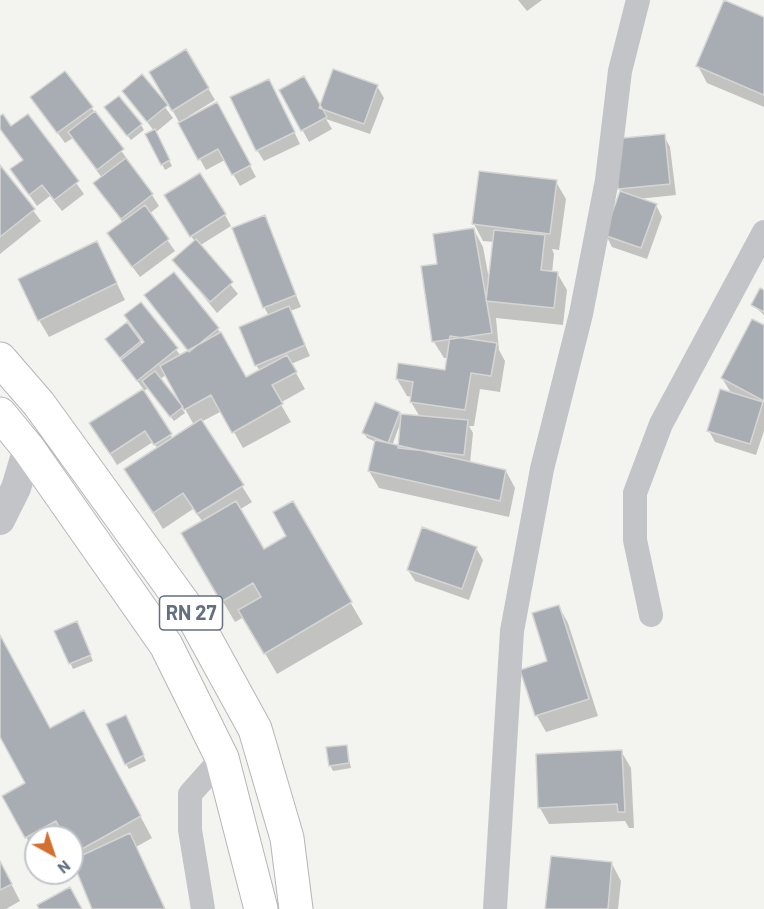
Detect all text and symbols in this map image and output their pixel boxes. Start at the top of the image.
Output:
road number: RN 27 [160,596,222,630]
north arrow [24,825,84,885]
text: N [54,857,75,878]

